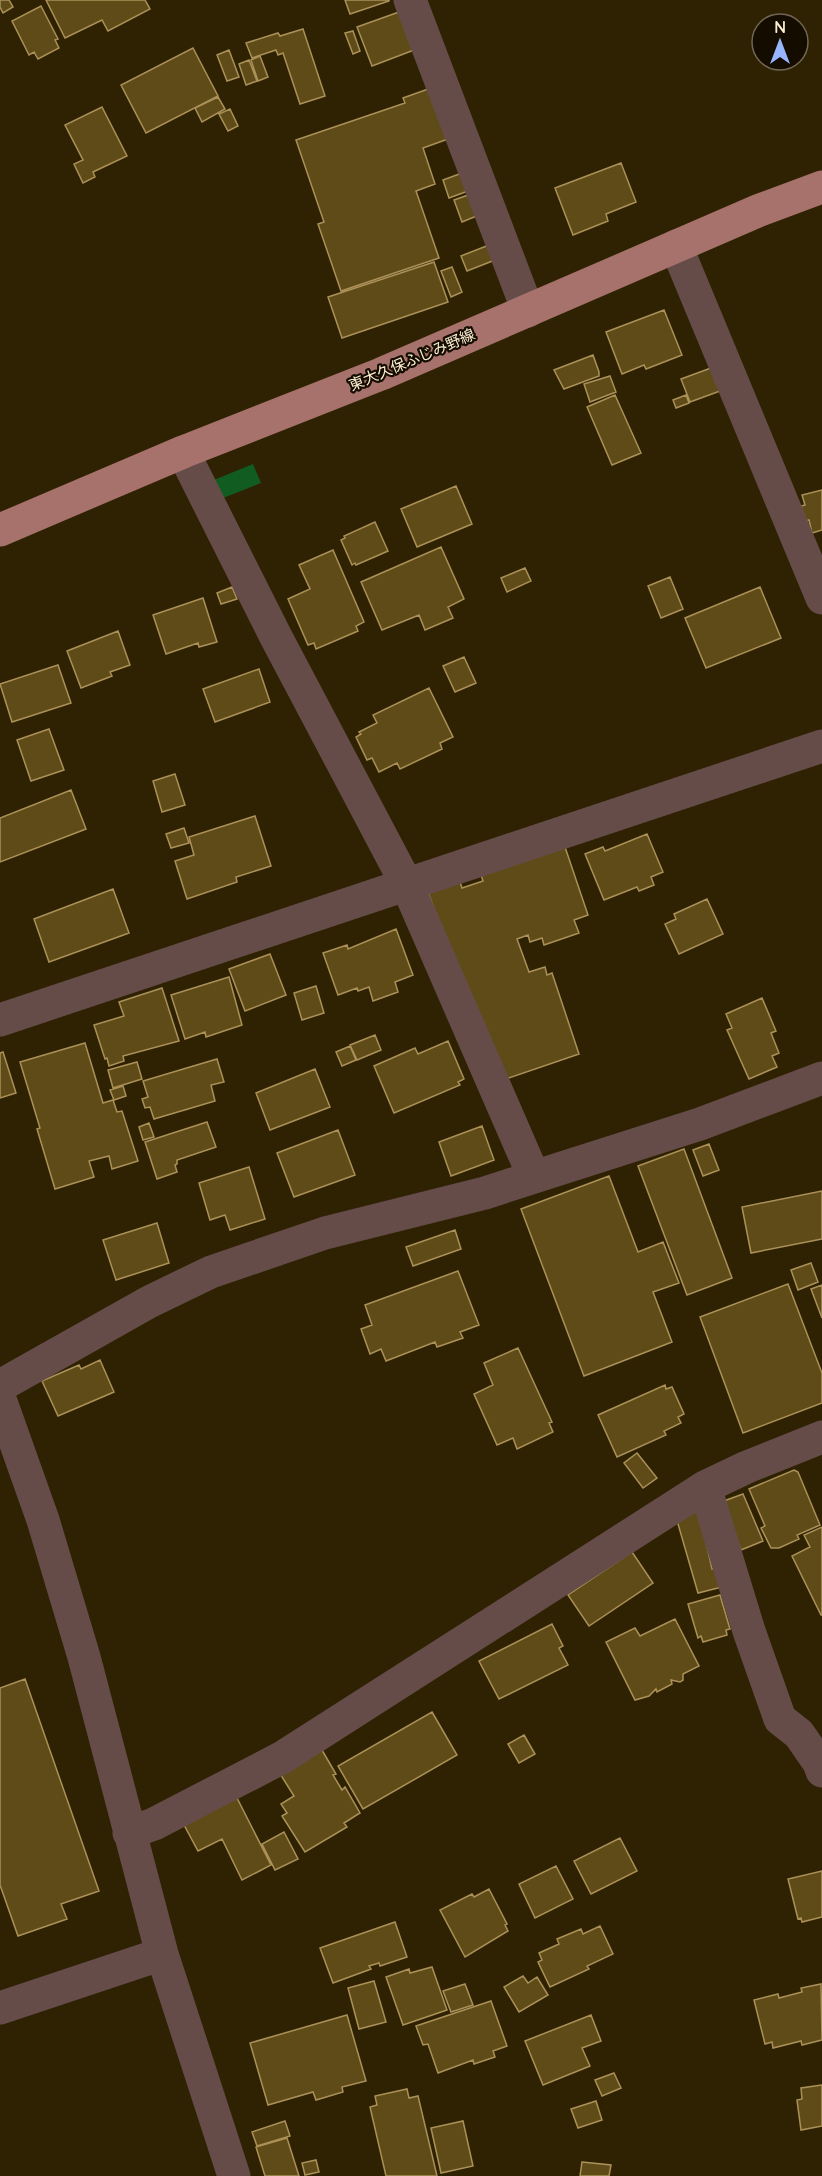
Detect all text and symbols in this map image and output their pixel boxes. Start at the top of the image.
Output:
north arrow [750,12,810,72]
text: N [774,17,786,37]
street label: 東大久保ふじみ野線 [346,324,478,395]

